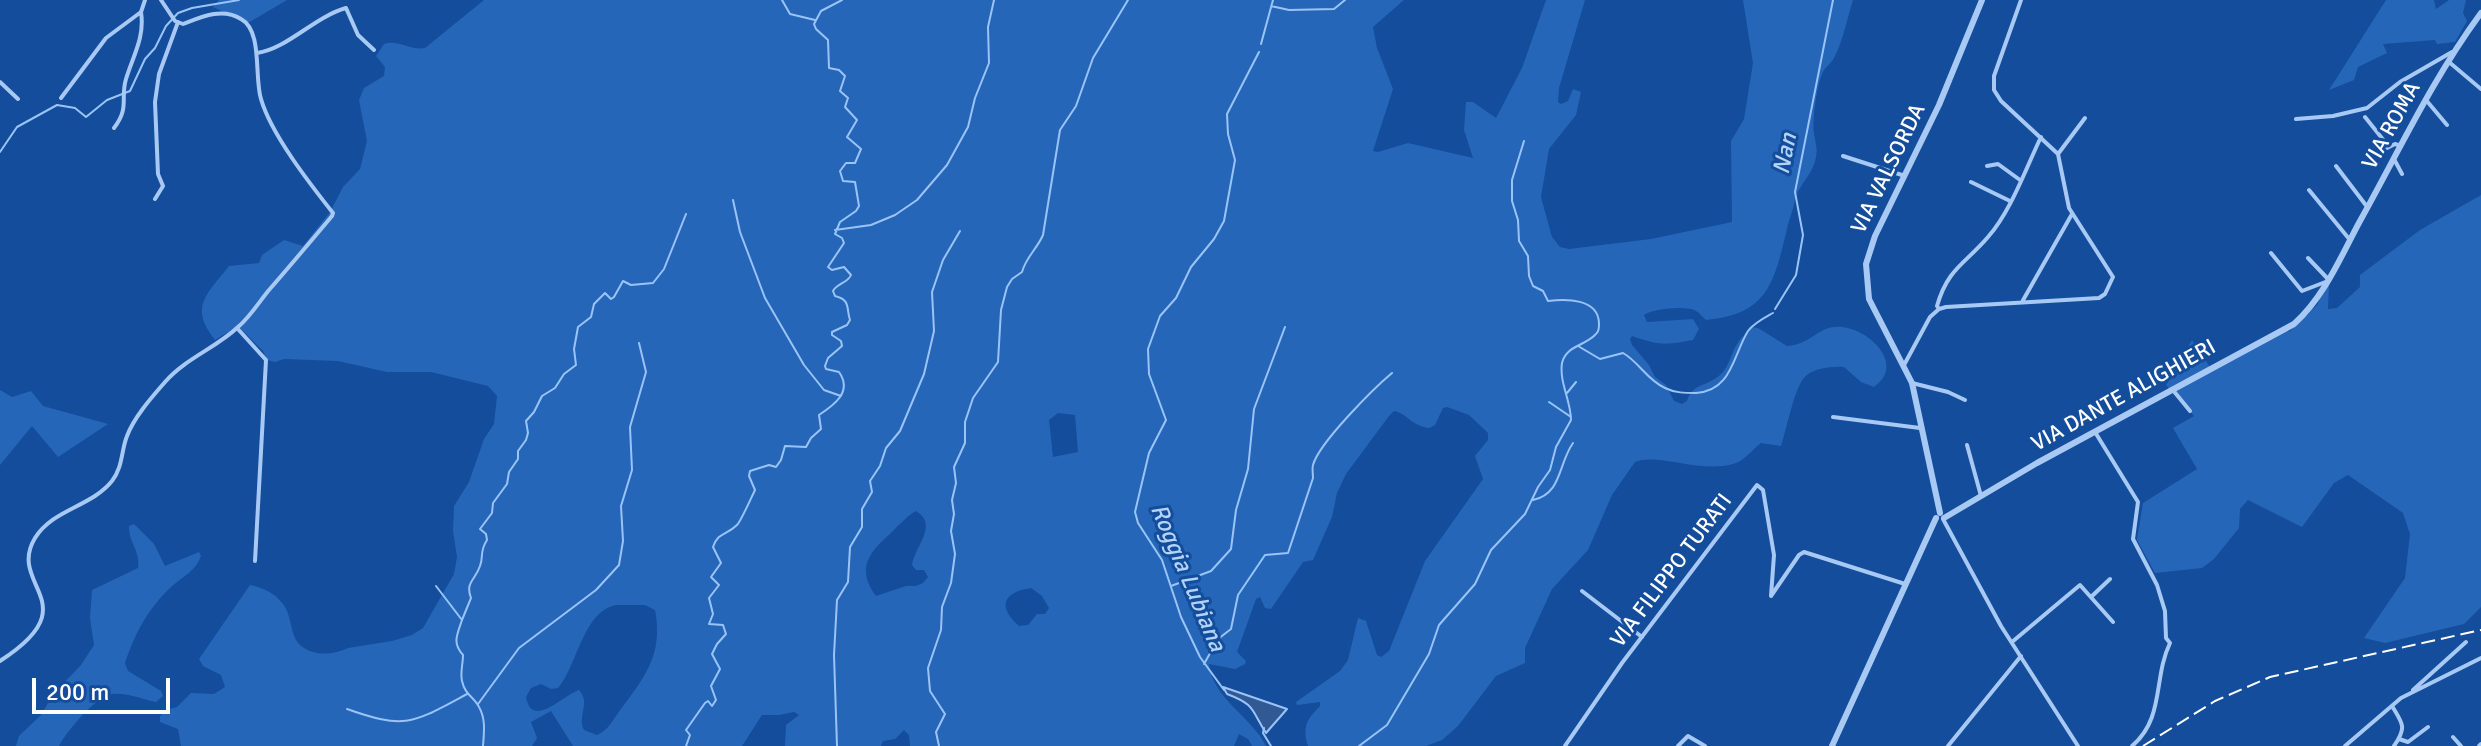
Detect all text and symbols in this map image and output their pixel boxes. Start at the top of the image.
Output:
street label: VIA ROMA [2357,78,2427,174]
street label: VIA VALSORDA [1846,100,1932,238]
water label: Nan [1768,131,1804,177]
street label: VIA DANTE ALIGHIERI [2027,334,2221,458]
street label: VIA FILIPPO TURATI [1606,489,1738,653]
water label: Roggia Lubiana [1143,500,1231,656]
scale bar [36,662,174,712]
text: 200 m [46,677,109,707]

